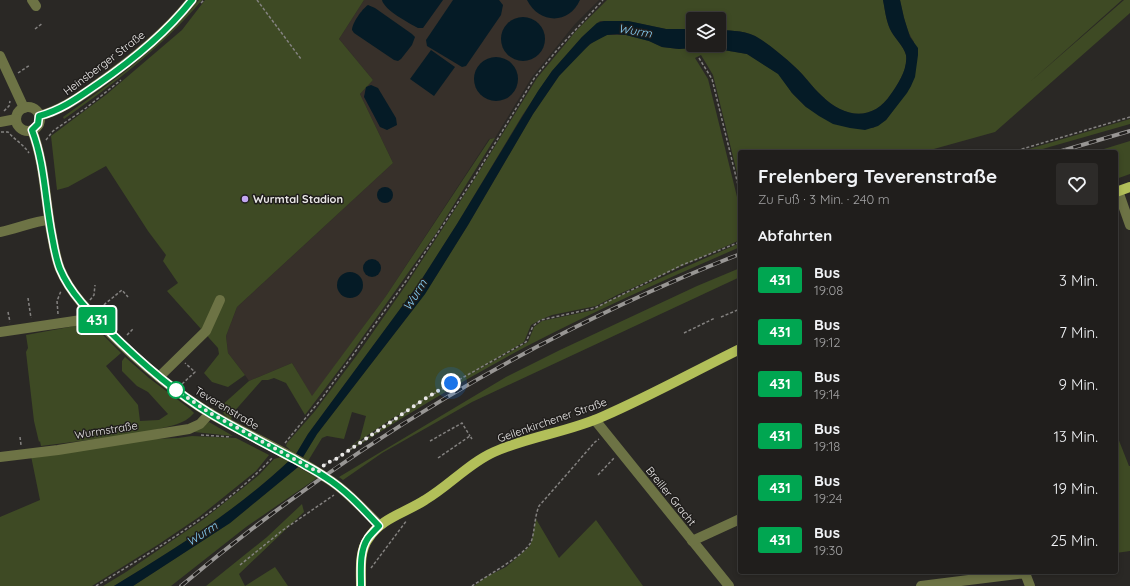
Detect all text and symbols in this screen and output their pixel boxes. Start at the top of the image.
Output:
map controls [686,12,726,52]
button: layers [686,12,726,52]
water label: Wurm [617,20,654,41]
street label: Heinsberger Straße [60,28,148,98]
button: heart [1056,163,1098,205]
text: Frelenberg Teverenstraße [758,164,997,188]
text: Zu Fuß · 3 Min. · 240 m [758,191,890,207]
place label: Wurmtal Stadion [253,192,343,206]
marker: Wurmtal Stadion [240,194,250,204]
text: Abfahrten [758,226,832,245]
text: Bus [814,263,840,282]
text: 431 [769,271,791,289]
text: 3 Min. [1059,271,1098,290]
water label: Wurm [399,276,430,313]
text: 19:08 [814,282,843,298]
line badge: 431 [74,307,120,333]
text: 431 [86,311,108,329]
text: Bus [814,315,840,334]
text: 431 [769,323,791,341]
text: 7 Min. [1059,323,1098,342]
text: 19:12 [814,334,841,350]
text: Bus [814,367,840,386]
your location [441,373,461,393]
text: 431 [769,375,791,393]
text: 9 Min. [1059,375,1098,394]
unlabelled marker [167,381,185,399]
street label: Teverenstraße [192,383,262,433]
text: 19:14 [814,386,840,402]
street label: Geilenkirchener Straße [495,395,609,445]
street label: Wurmstraße [73,418,139,442]
text: Bus [814,419,840,438]
text: 431 [769,427,791,445]
text: 13 Min. [1053,427,1098,446]
text: 19:18 [814,438,840,454]
street label: Breiller Gracht [643,464,699,529]
text: Bus [814,471,840,490]
text: 431 [769,479,791,497]
text: 19 Min. [1053,479,1098,498]
text: 19:24 [814,490,842,506]
water label: Wurm [183,517,221,549]
text: Bus [814,523,840,542]
text: 431 [769,531,791,549]
text: 25 Min. [1050,531,1098,550]
text: 19:30 [814,542,843,558]

